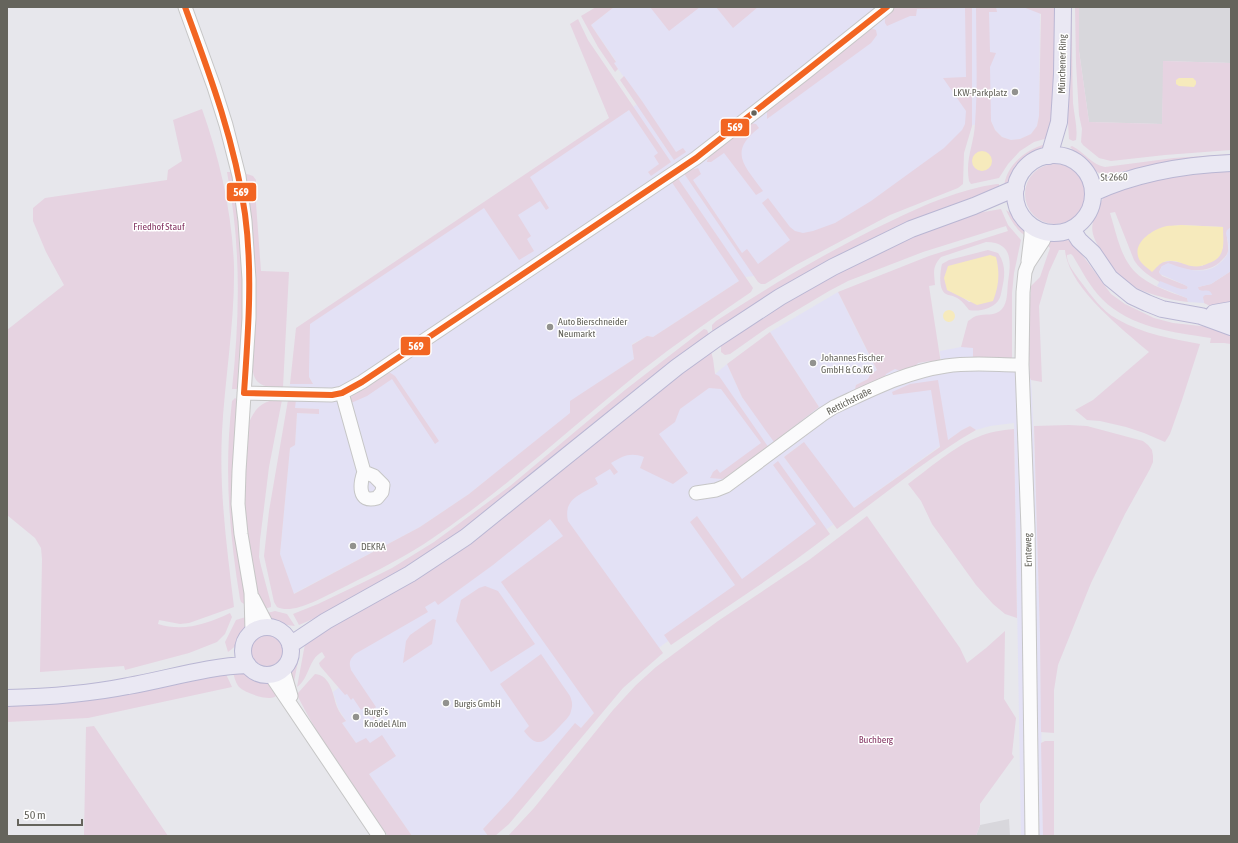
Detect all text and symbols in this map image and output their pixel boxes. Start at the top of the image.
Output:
street label: Münchener Ring [1056,33,1068,94]
place label: LKW-Parkplatz [953,87,1007,98]
marker: LKW-Parkplatz [1010,87,1020,97]
unlabelled marker [749,108,759,118]
line badge: 569 [720,118,750,137]
text: 569 [727,121,743,133]
street label: St 2660 [1100,171,1128,183]
line badge: 569 [226,182,257,202]
text: 569 [233,186,249,198]
park label: Friedhof Stauf [133,221,185,232]
place label: Auto Bierschneider Neumarkt [558,316,628,339]
marker: Auto Bierschneider Neumarkt [545,322,555,332]
line badge: 569 [400,336,431,356]
text: 569 [408,340,424,352]
place label: Johannes Fischer GmbH & Co.KG [821,352,884,375]
marker: Johannes Fischer GmbH & Co.KG [808,358,818,368]
street label: Rettichstraße [825,385,874,417]
street label: Ernteweg [1022,532,1034,567]
marker: DEKRA [348,541,358,551]
place label: DEKRA [361,541,386,552]
marker: Burgis GmbH [441,698,451,708]
place label: Burgis GmbH [454,698,501,709]
place label: Burgi's Knödel Alm [364,706,407,729]
marker: Burgi's Knödel Alm [351,712,361,722]
park label: Buchberg [859,734,894,745]
scale bar [18,801,82,827]
text: 50 m [24,808,46,822]

